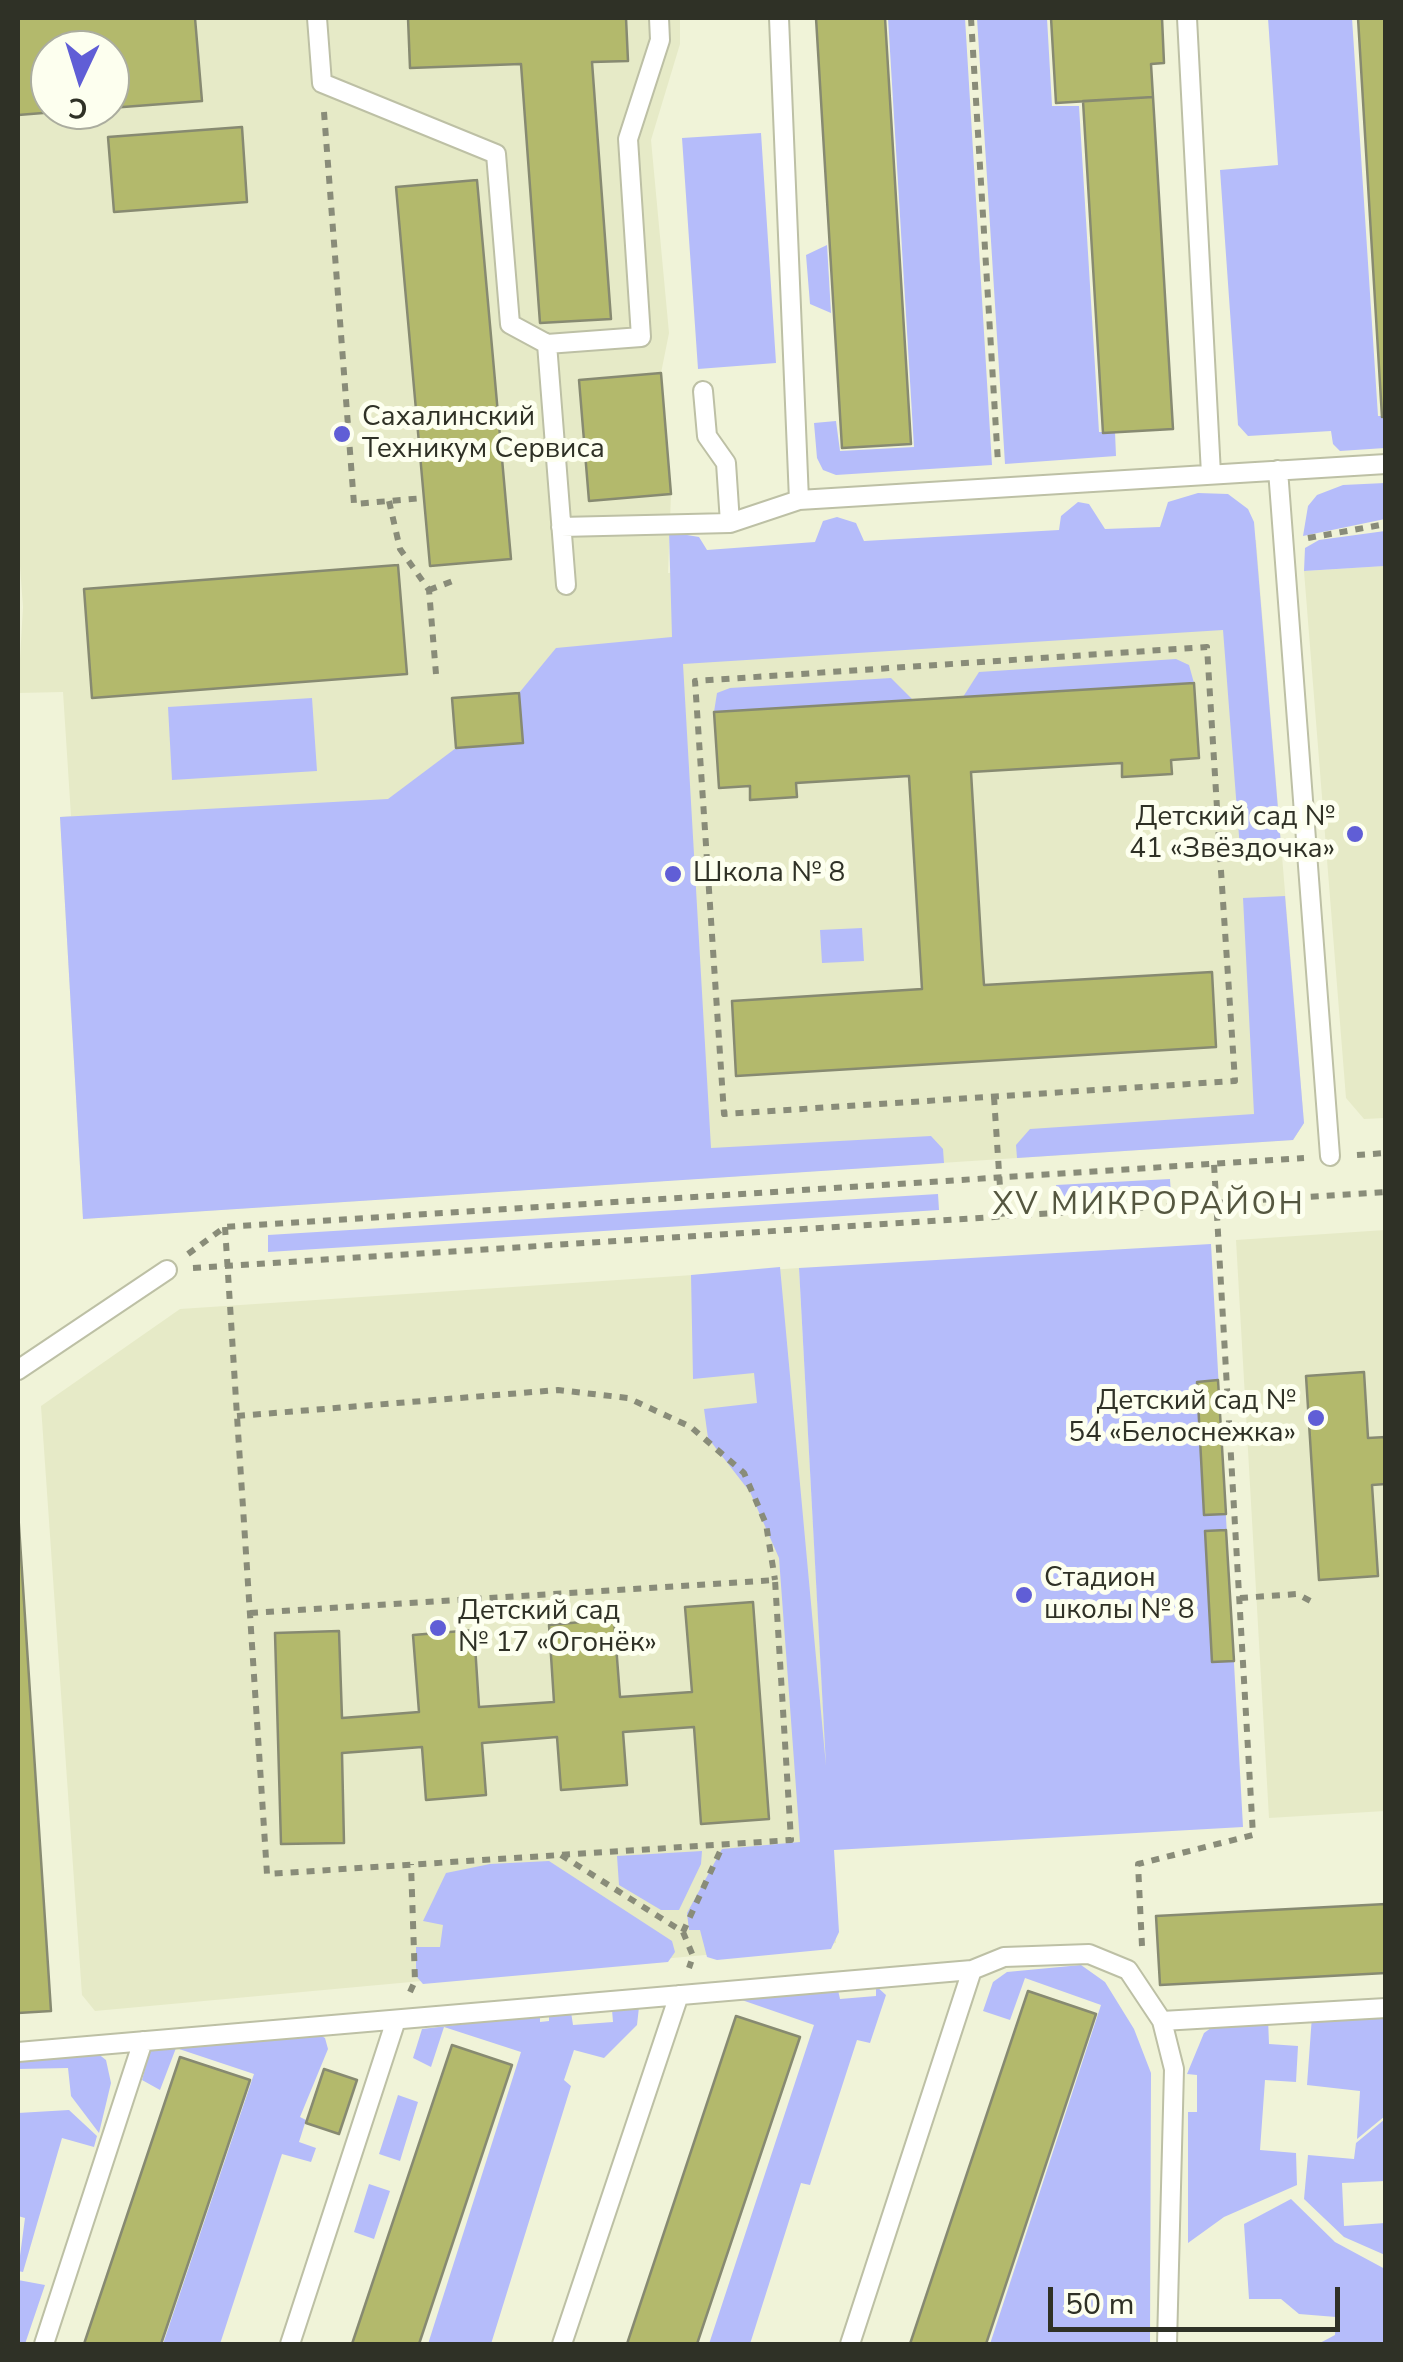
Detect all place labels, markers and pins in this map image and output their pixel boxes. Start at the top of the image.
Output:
place label: Сахалинский Техникум Сервиса [362,401,605,467]
marker: Сахалинский Техникум Сервиса [331,423,353,445]
place label: Детский сад № 41 «Звёздочка» [1129,801,1335,867]
marker: Детский сад № 41 «Звёздочка» [1344,823,1366,845]
place label: Школа № 8 [693,857,845,891]
marker: Школа № 8 [662,863,684,885]
place label: Детский сад № 54 «Белоснежка» [1068,1385,1296,1451]
marker: Детский сад № 54 «Белоснежка» [1305,1407,1327,1429]
place label: Стадион школы № 8 [1044,1562,1195,1628]
marker: Стадион школы № 8 [1013,1584,1035,1606]
place label: Детский сад № 17 «Огонёк» [458,1595,657,1661]
marker: Детский сад № 17 «Огонёк» [427,1617,449,1639]

